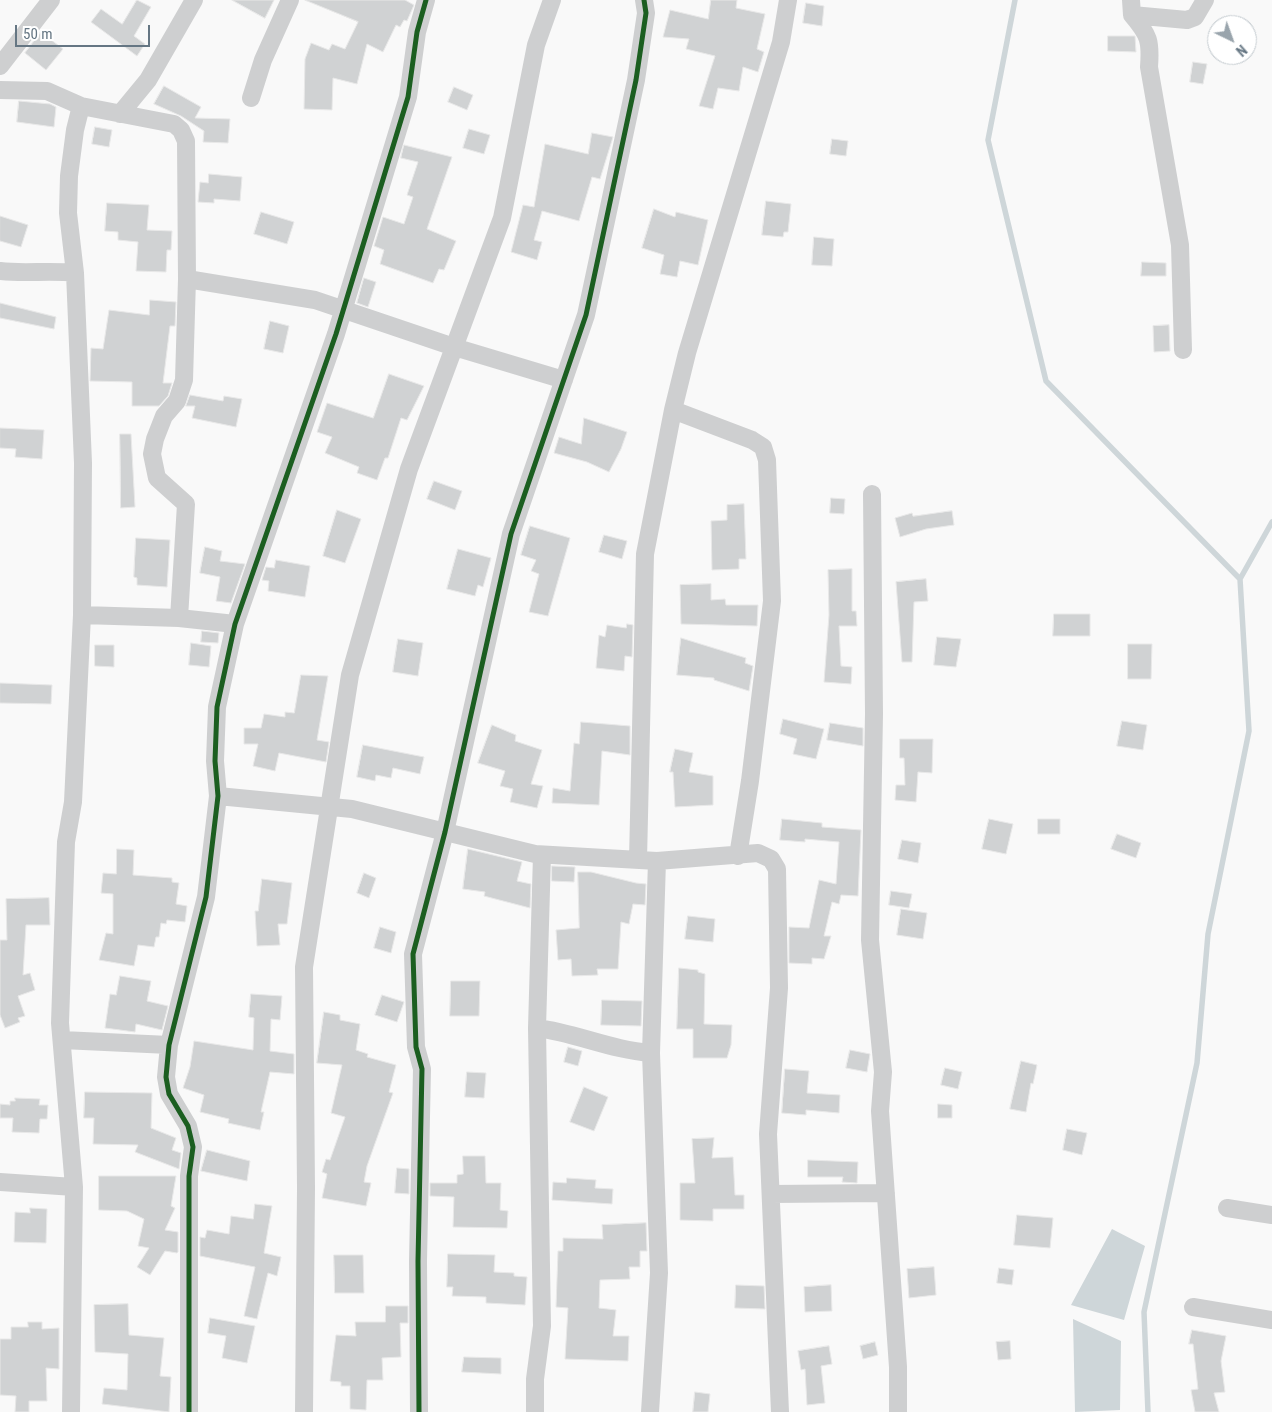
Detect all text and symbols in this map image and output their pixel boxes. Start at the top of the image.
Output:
scale bar [18,15,152,47]
north arrow [1207,15,1257,65]
text: 50 m [23,25,53,43]
text: N [1233,42,1250,59]

